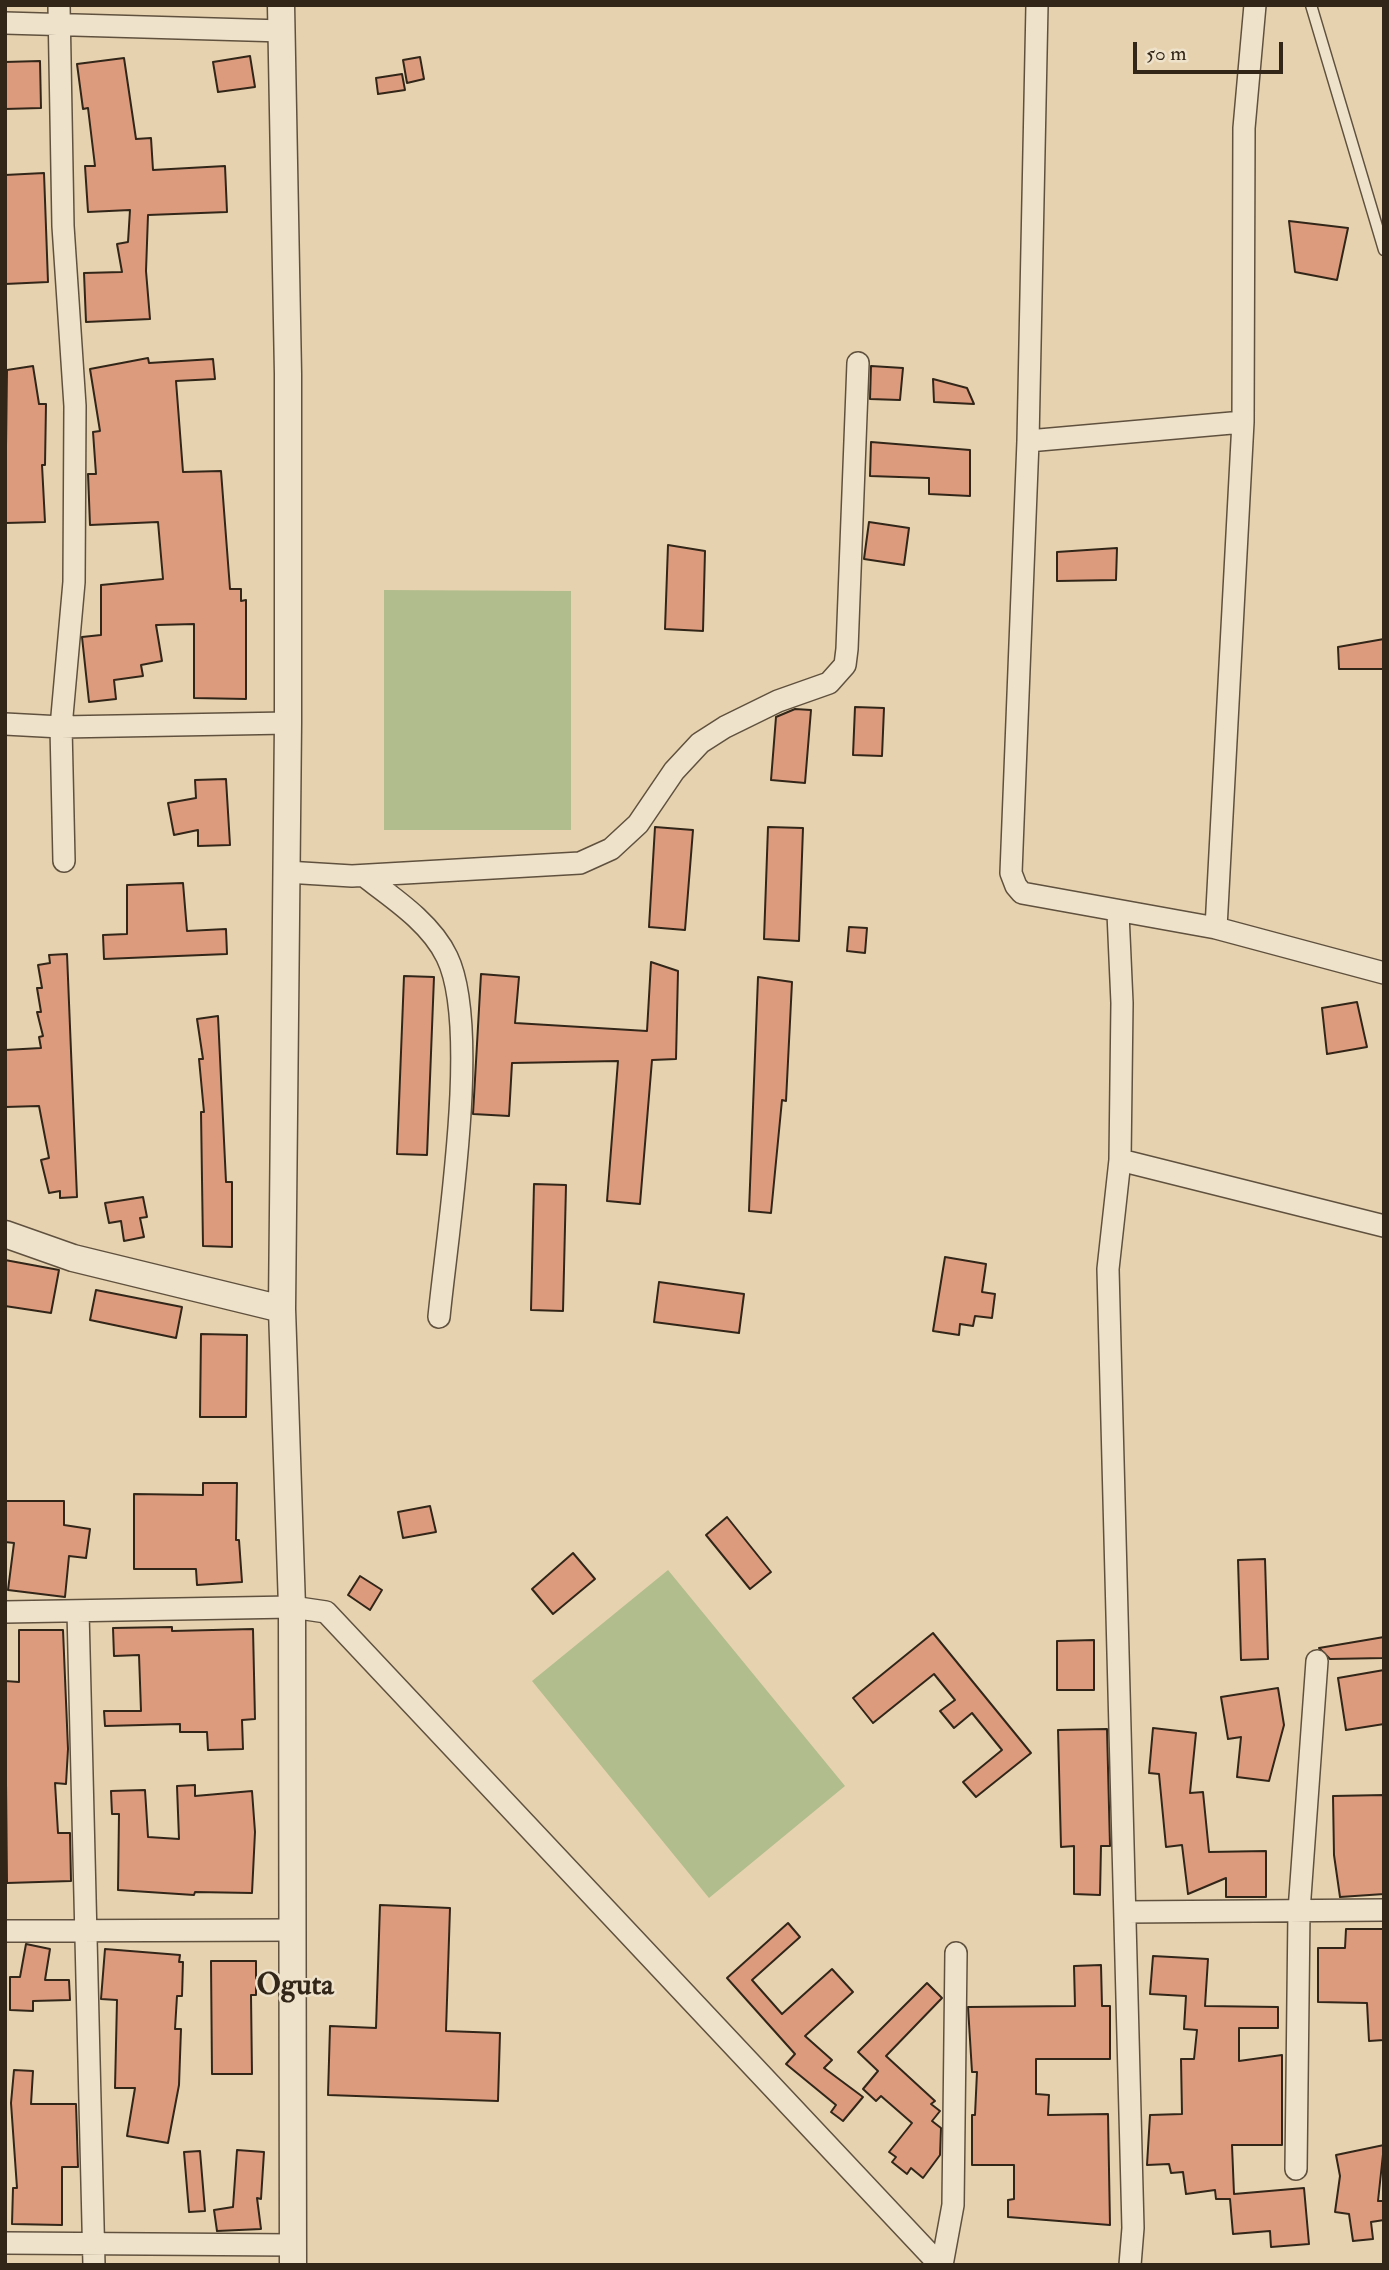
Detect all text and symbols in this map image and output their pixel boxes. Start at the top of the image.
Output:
scale bar [1137,28,1288,72]
text: 50 m [1146,40,1187,67]
district label: Oguta [257,1970,333,2006]

